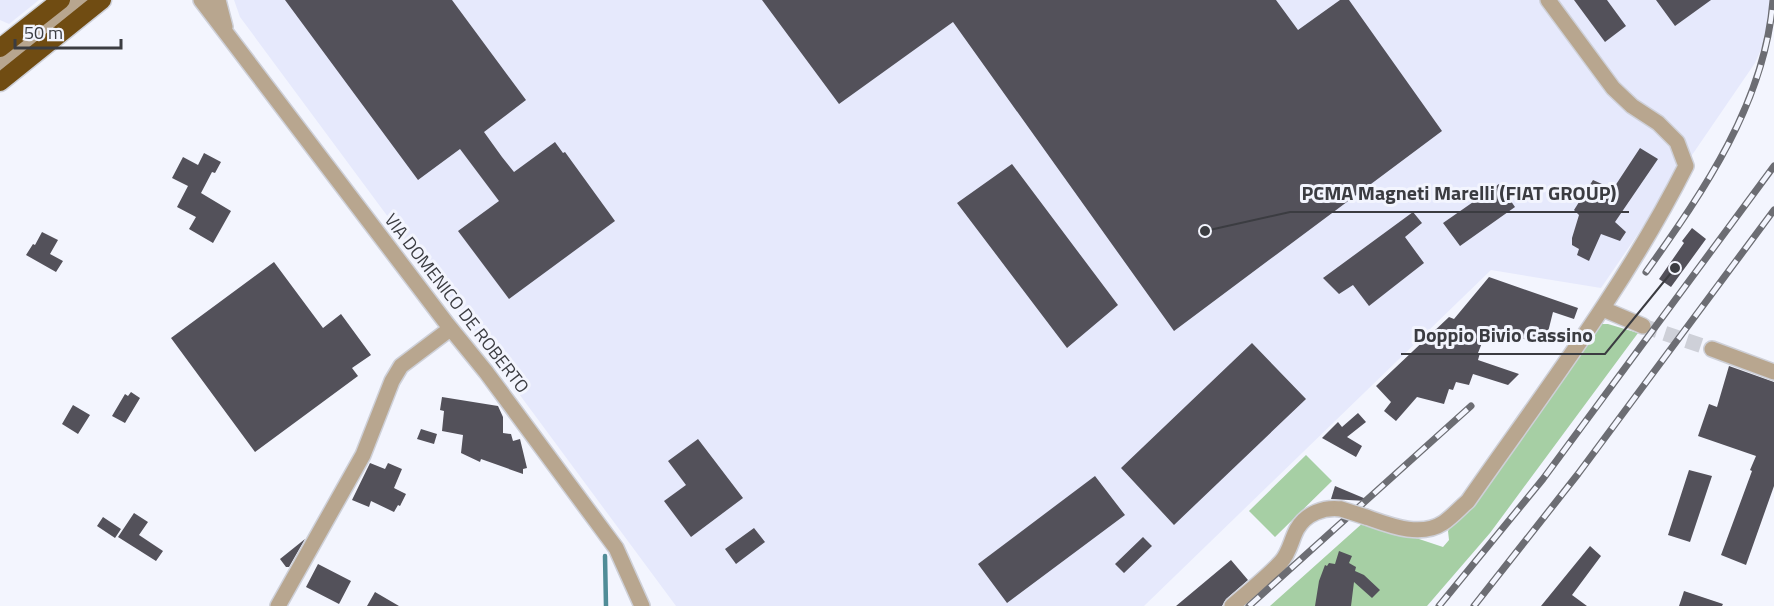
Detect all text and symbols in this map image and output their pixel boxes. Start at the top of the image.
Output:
scale bar [15,12,122,50]
text: 50 m [24,19,63,46]
callout: PCMA Magneti Marelli (FIAT GROUP) [1290,174,1629,212]
text: PCMA Magneti Marelli (FIAT GROUP) [1302,177,1616,208]
street label: VIA DOMENICO DE ROBERTO [378,207,536,399]
callout: Doppio Bivio Cassino [1401,316,1605,354]
text: Doppio Bivio Cassino [1413,319,1593,350]

